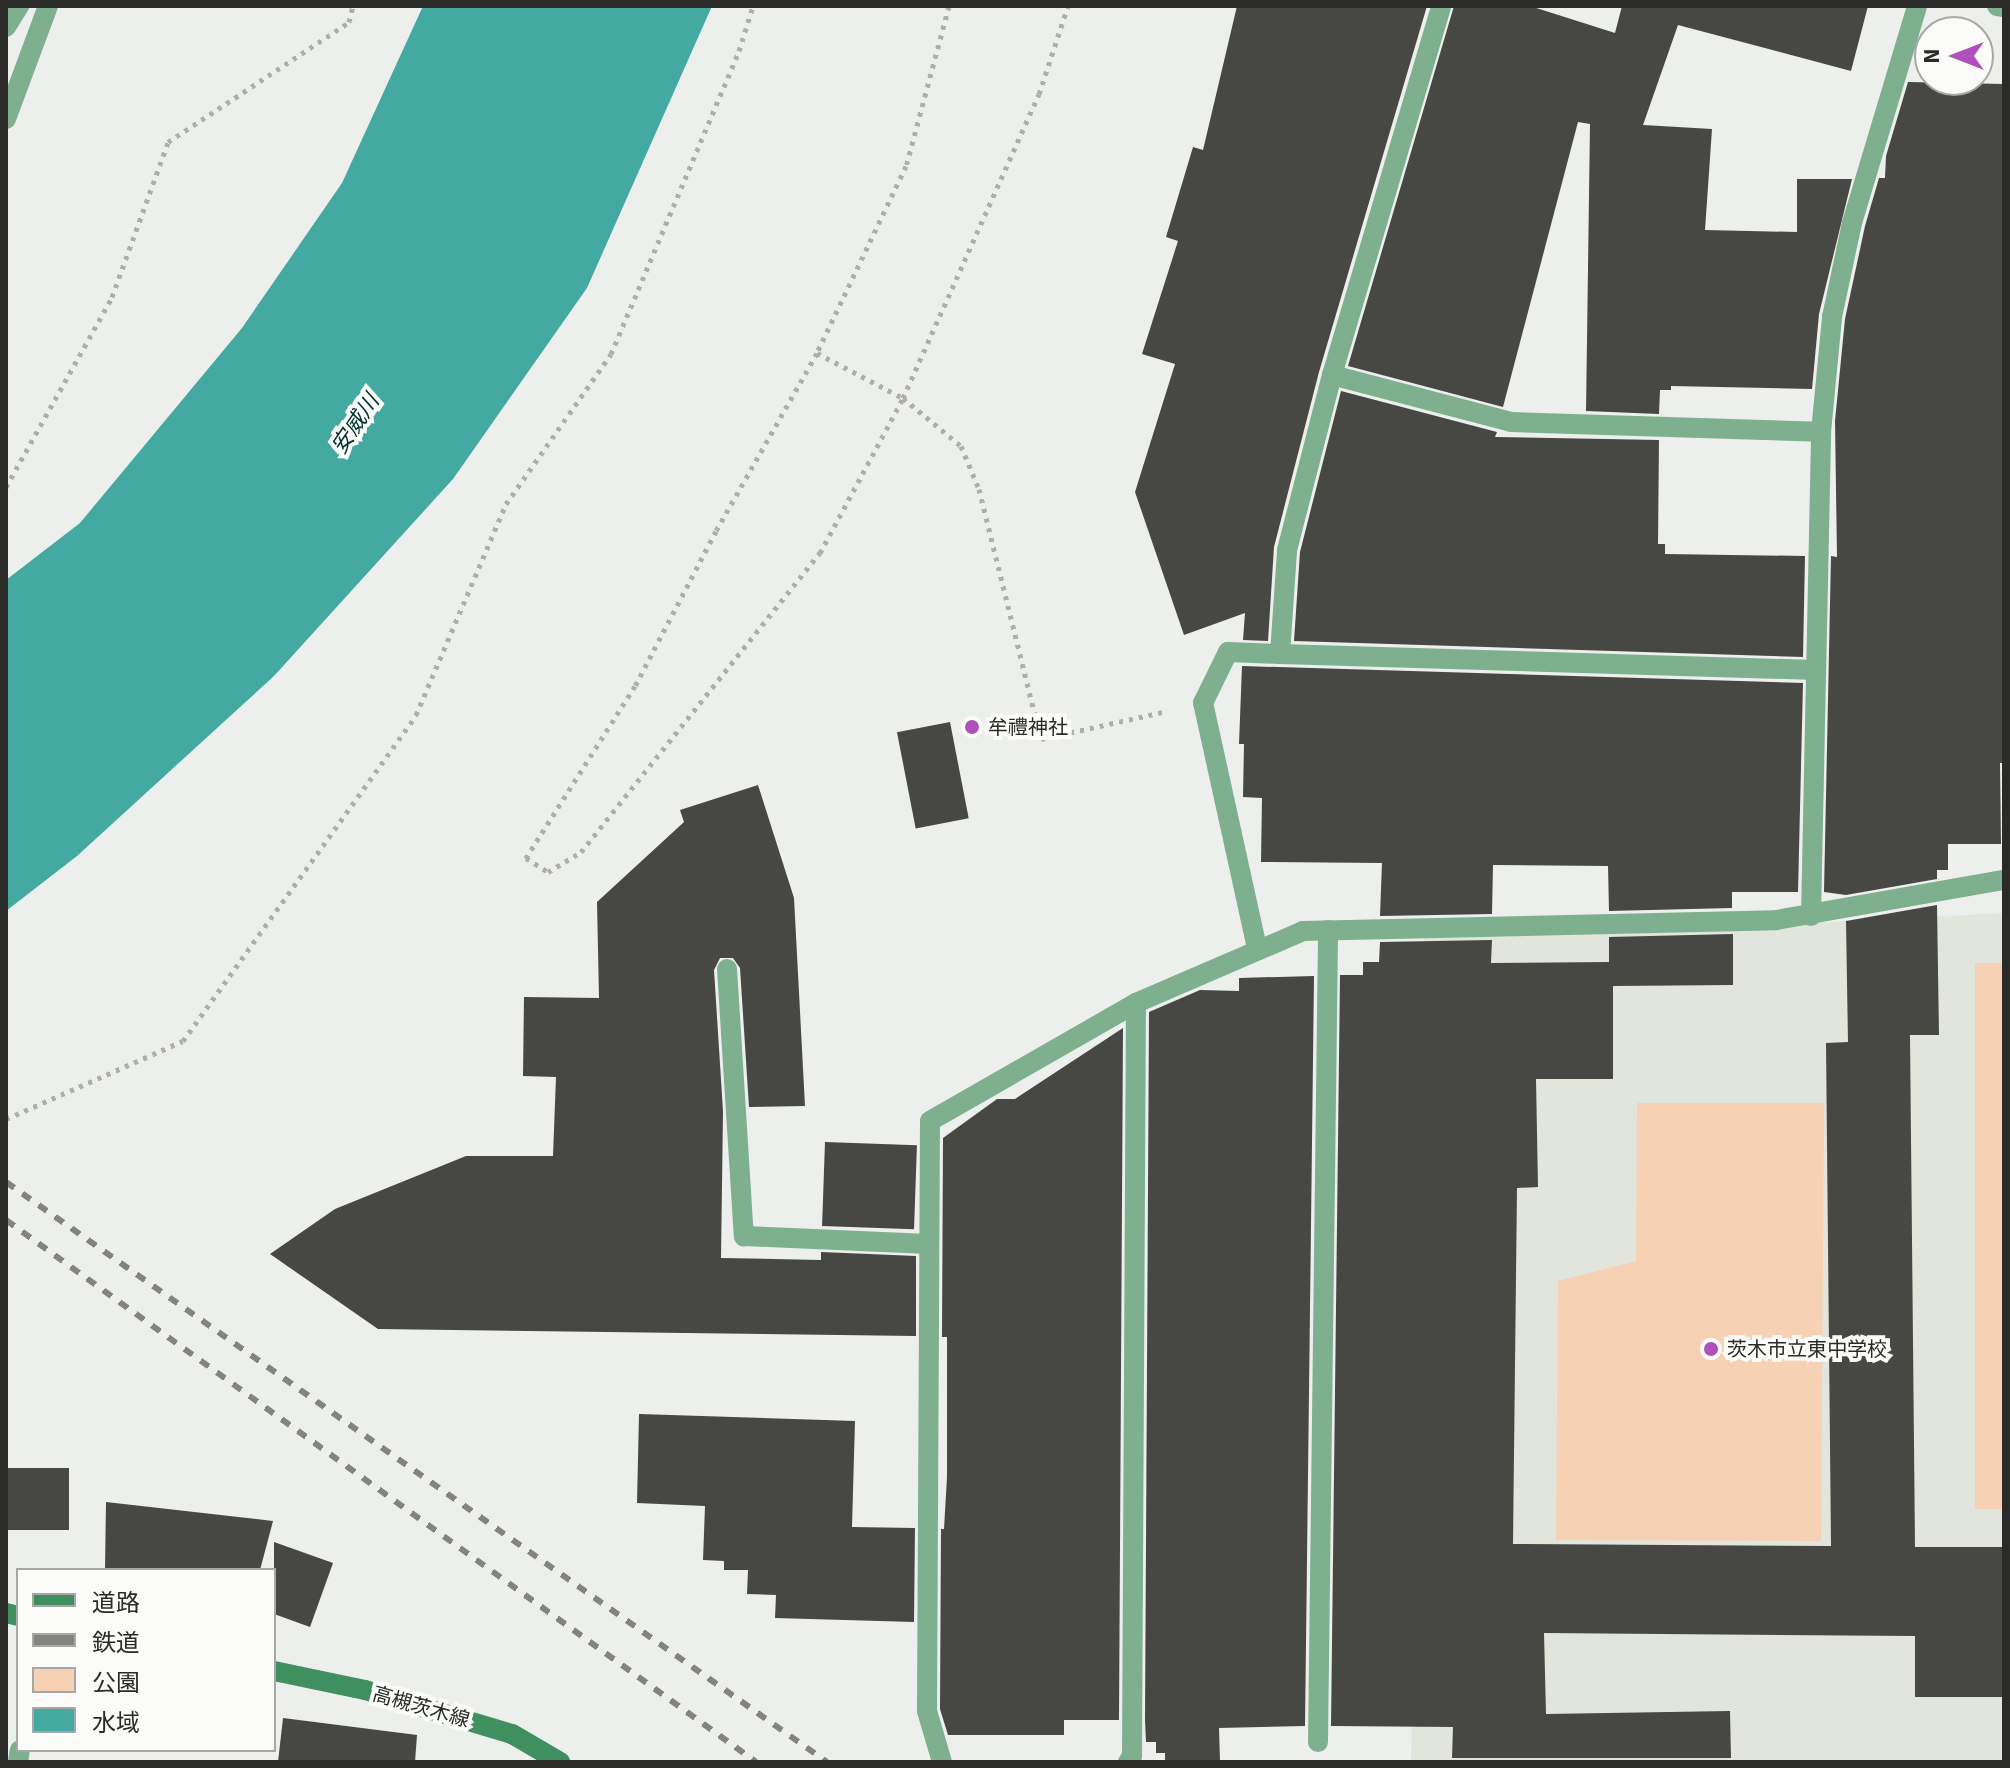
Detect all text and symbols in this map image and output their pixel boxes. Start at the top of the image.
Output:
north arrow [1914,16,1994,96]
text: N [1918,48,1945,64]
water label: 安威川 [326,389,384,459]
place label: 牟禮神社 [988,715,1068,739]
marker: 牟禮神社 [963,718,981,736]
place label: 茨木市立東中学校 [1727,1337,1887,1361]
marker: 茨木市立東中学校 [1702,1340,1720,1358]
legend [16,1568,276,1752]
text: 道路 [92,1588,140,1618]
text: 鉄道 [92,1628,140,1658]
text: 公園 [92,1668,140,1698]
street label: 高槻茨木線 [370,1682,472,1732]
text: 水域 [92,1708,140,1738]

